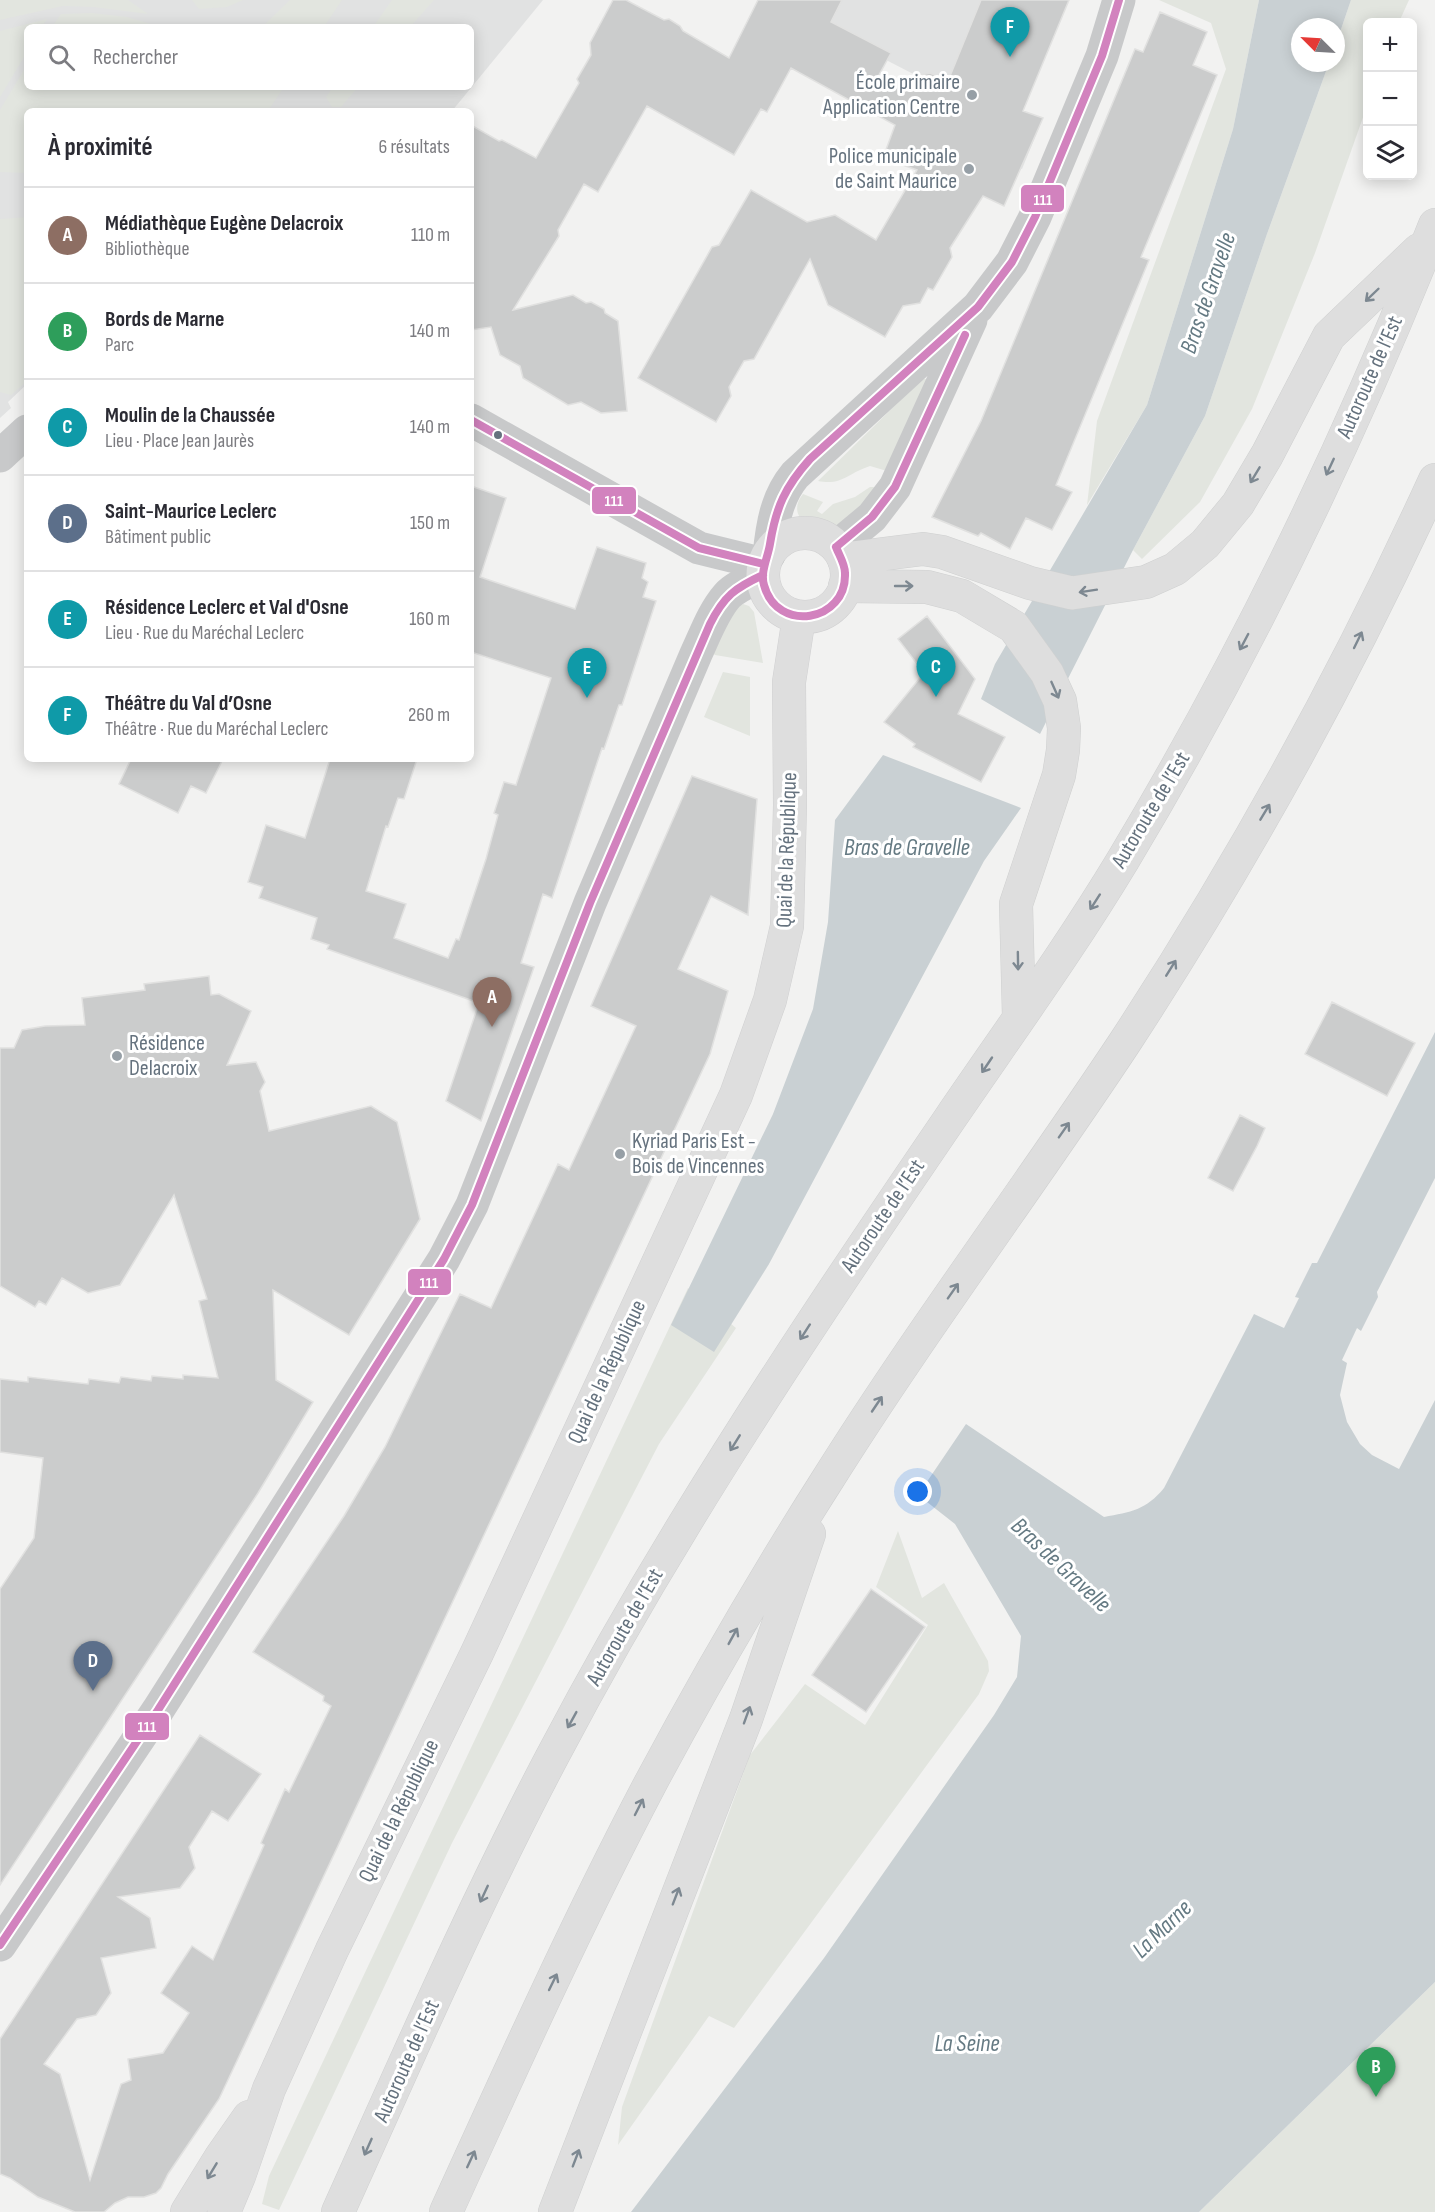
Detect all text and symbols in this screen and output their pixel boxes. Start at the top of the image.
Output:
pin: F [990,8,1030,57]
north arrow [1291,18,1345,72]
map controls [1363,18,1417,180]
button: + [1363,18,1417,72]
search box [24,24,474,90]
icon: search [45,41,78,74]
text: Rechercher [93,44,178,71]
place label: École primaire Application Centre [822,69,960,121]
button: − [1363,72,1417,126]
marker: École primaire Application Centre [965,88,979,102]
button: layers [1363,126,1417,180]
text: À proximité [48,132,153,163]
text: 6 résultats [379,135,450,159]
place label: Police municipale de Saint Maurice [829,143,957,195]
marker: Police municipale de Saint Maurice [962,162,976,176]
line badge: 111 [1020,184,1065,213]
text: 111 [1034,191,1053,210]
text: Médiathèque Eugène Delacroix [105,210,343,237]
text: A [63,223,72,247]
text: 110 m [411,223,450,247]
water label: Bras de Gravelle [1174,229,1242,357]
text: Bibliothèque [105,237,190,261]
one-way arrow [1364,288,1379,303]
text: Bords de Marne [105,306,224,333]
street label: Autoroute de l’Est [1331,312,1409,443]
text: B [63,319,72,343]
text: 140 m [410,319,450,343]
text: Parc [105,333,134,357]
text: Moulin de la Chaussée [105,402,275,429]
text: C [62,415,73,439]
text: 140 m [410,415,450,439]
text: Lieu · Place Jean Jaurès [105,429,254,453]
unlabelled marker [492,429,504,441]
one-way arrow [1324,458,1335,476]
one-way arrow [1249,466,1261,483]
line badge: 111 [591,486,637,515]
text: 111 [605,492,624,511]
text: Saint-Maurice Leclerc [105,498,277,525]
text: D [62,511,73,535]
text: 150 m [410,511,450,535]
text: Bâtiment public [105,525,211,549]
one-way arrow [893,580,913,592]
one-way arrow [1078,585,1098,596]
text: Résidence Leclerc et Val d'Osne [105,594,349,621]
text: E [63,607,72,631]
text: 160 m [409,607,450,631]
text: Lieu · Rue du Maréchal Leclerc [105,621,304,645]
one-way arrow [1352,632,1364,650]
one-way arrow [1238,633,1250,650]
pin: E [568,648,606,698]
pin: C [916,648,956,697]
one-way arrow [1049,680,1061,698]
text: Théâtre du Val d’Osne [105,690,272,717]
text: F [63,703,72,727]
text: 260 m [408,703,450,727]
text: Théâtre · Rue du Maréchal Leclerc [105,717,328,741]
street label: Autoroute de l’Est [1105,747,1196,874]
street label: Quai de la République [771,772,803,928]
one-way arrow [1260,804,1272,821]
water label: Bras de Gravelle [844,833,970,862]
one-way arrow [1089,894,1101,910]
one-way arrow [1012,950,1023,970]
one-way arrow [1166,960,1178,977]
pin: A [472,978,512,1027]
place label: Résidence Delacroix [129,1030,205,1082]
marker: Résidence Delacroix [110,1049,124,1063]
one-way arrow [981,1056,993,1072]
one-way arrow [1058,1123,1070,1139]
place label: Kyriad Paris Est - Bois de Vincennes [632,1128,765,1180]
marker: Kyriad Paris Est - Bois de Vincennes [613,1147,627,1161]
street label: Autoroute de l’Est [835,1154,931,1279]
line badge: 111 [407,1268,452,1296]
text: 111 [420,1274,439,1293]
one-way arrow [947,1283,959,1300]
street label: Quai de la République [562,1296,652,1448]
one-way arrow [799,1324,812,1341]
one-way arrow [871,1396,883,1413]
one-way arrow [728,1434,740,1451]
your location [903,1477,932,1506]
water label: Bras de Gravelle [1005,1511,1117,1619]
street label: Autoroute de l’Est [580,1563,670,1691]
one-way arrow [727,1628,739,1645]
pin: D [74,1642,112,1691]
one-way arrow [742,1706,753,1725]
one-way arrow [566,1711,578,1728]
line badge: 111 [124,1712,170,1741]
text: 111 [138,1718,157,1737]
street label: Quai de la République [353,1735,445,1887]
one-way arrow [633,1799,645,1816]
one-way arrow [478,1884,490,1902]
one-way arrow [671,1887,682,1906]
water label: La Marne [1126,1894,1198,1964]
one-way arrow [548,1974,560,1992]
street label: Autoroute de l’Est [368,1996,446,2127]
water label: La Seine [934,2029,1000,2058]
pin: B [1356,2048,1396,2097]
one-way arrow [361,2138,373,2156]
one-way arrow [572,2149,583,2167]
one-way arrow [465,2150,477,2168]
one-way arrow [206,2162,218,2179]

